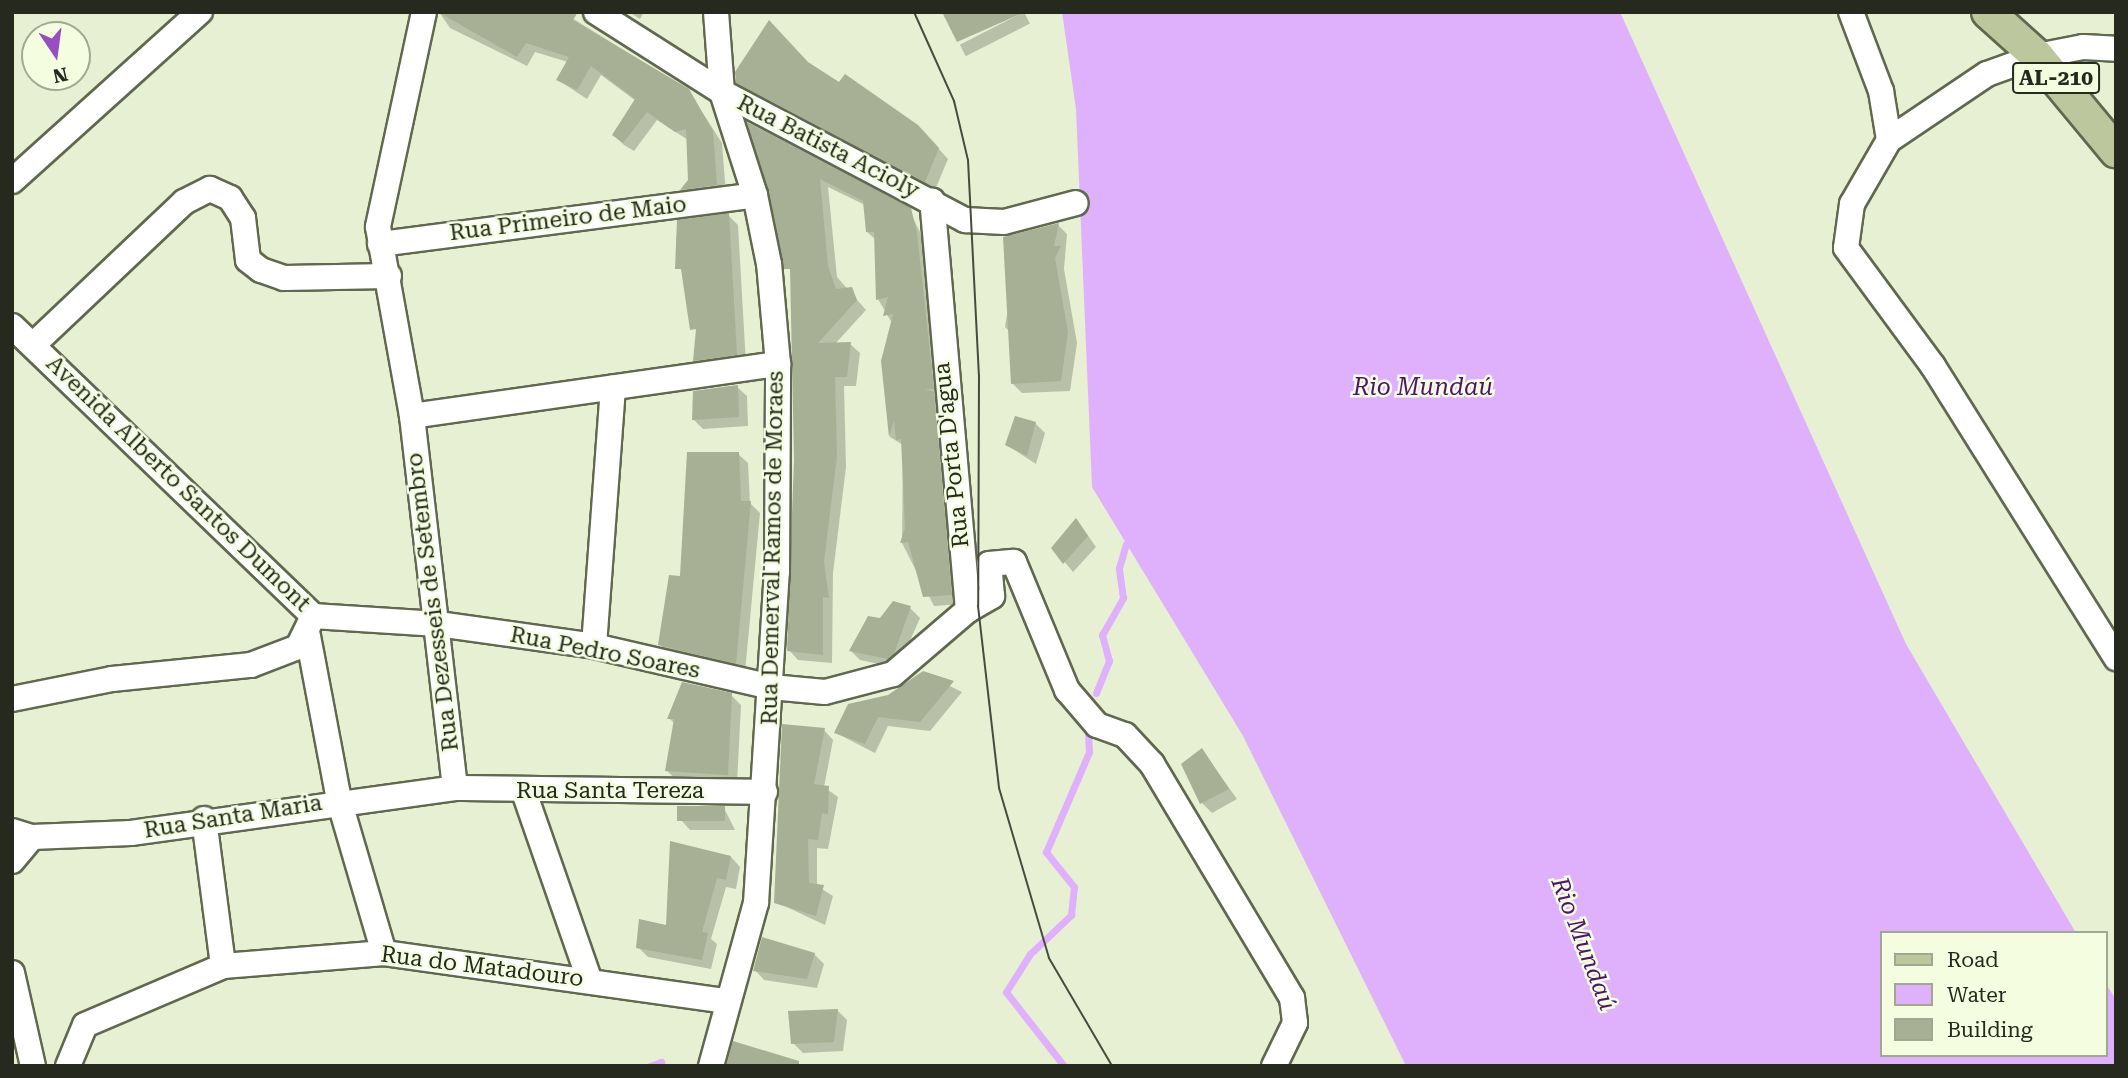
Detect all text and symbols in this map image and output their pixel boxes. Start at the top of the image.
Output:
north arrow [21,21,91,91]
road number: AL-210 [2010,60,2102,96]
text: N [51,62,70,88]
street label: Rua Batista Acioly [732,89,924,205]
street label: Rua Primeiro de Maio [448,191,688,247]
street label: Avenida Alberto Santos Dumont [40,350,316,618]
street label: Rua Porta D'agua [929,361,975,549]
street label: Rua Demerval Ramos de Moraes [756,371,790,725]
water label: Rio Mundaú [1353,374,1493,402]
street label: Rua Dezesseis de Setembro [401,451,465,753]
street label: Rua Pedro Soares [508,621,702,685]
street label: Rua Santa Tereza [516,777,704,805]
street label: Rua Santa Maria [142,789,324,845]
water label: Rio Mundaú [1544,873,1622,1015]
legend [1880,931,2107,1057]
street label: Rua do Matadouro [379,941,585,993]
text: Road [1947,948,1999,972]
text: Water [1947,983,2006,1007]
text: Building [1947,1018,2033,1042]

